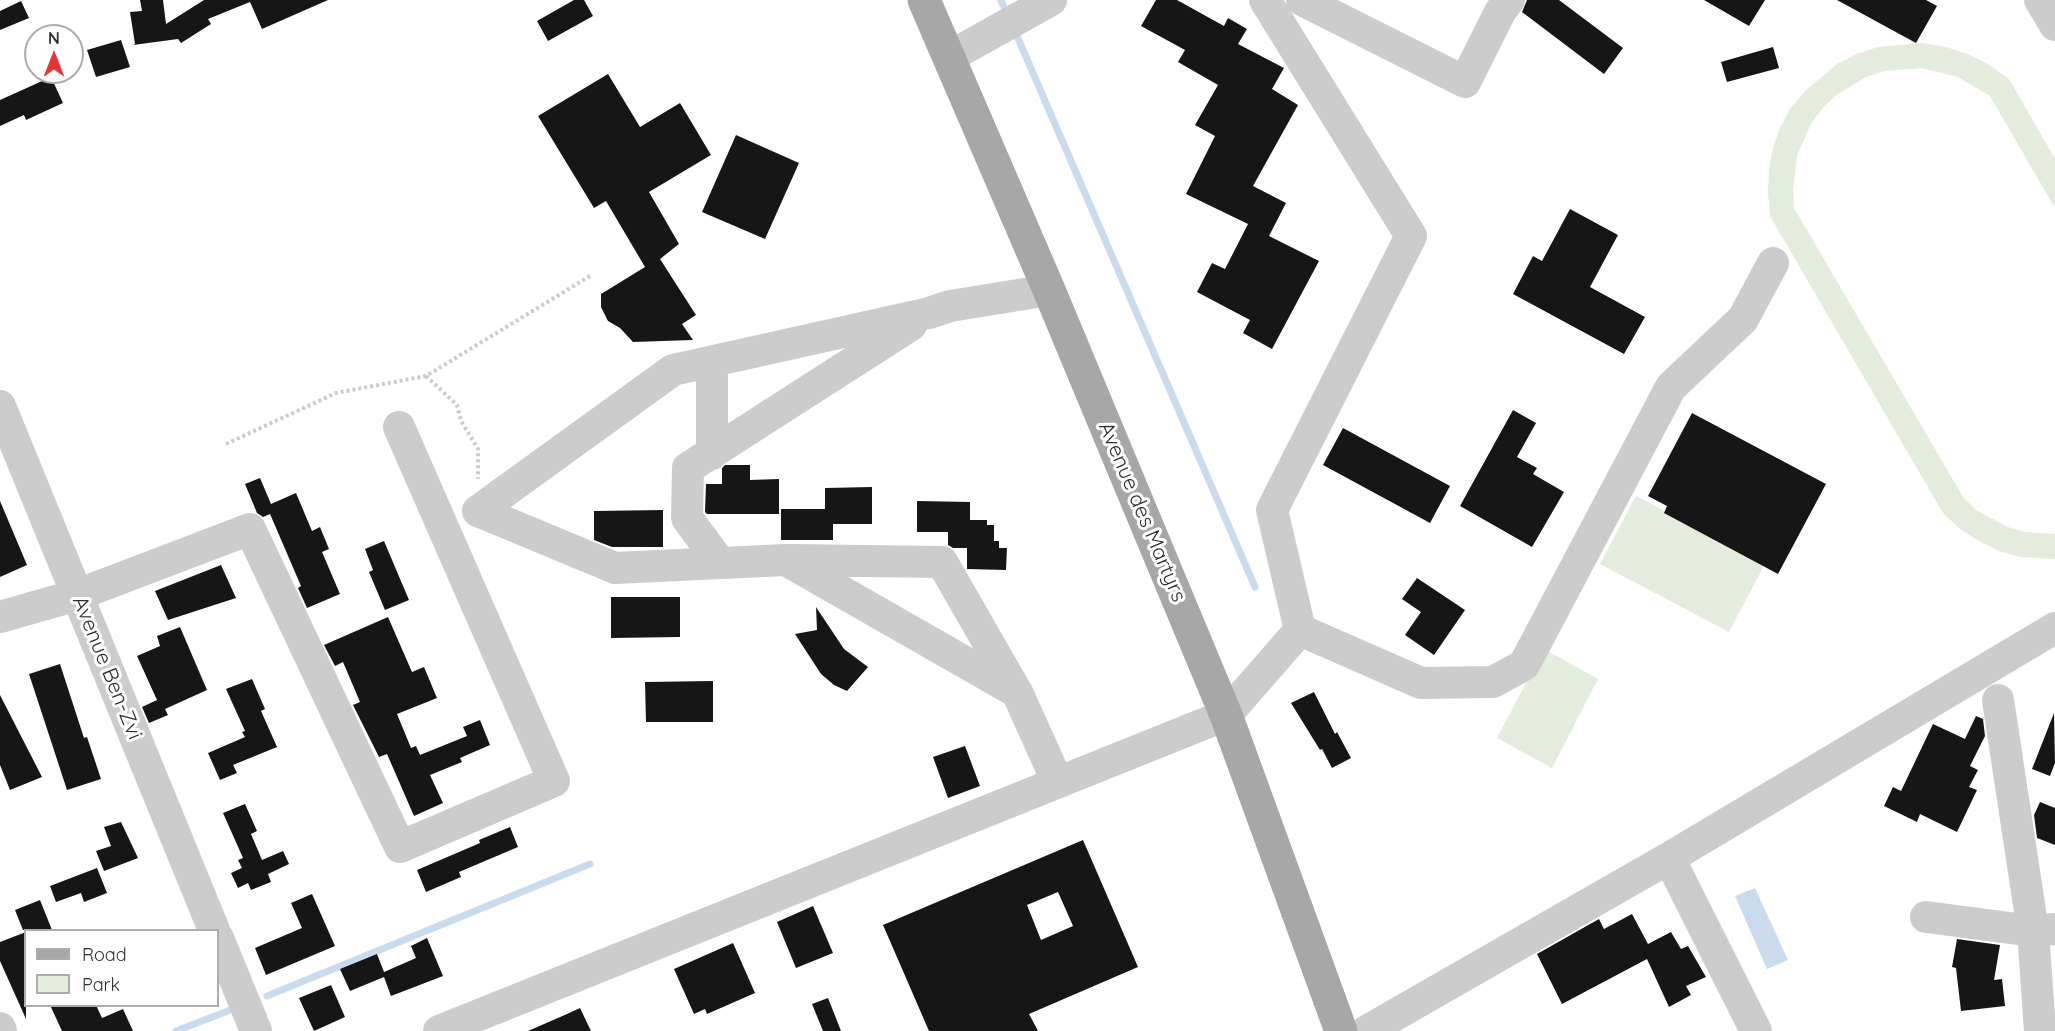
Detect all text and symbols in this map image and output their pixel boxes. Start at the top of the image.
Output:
north arrow [24,24,84,84]
text: N [48,28,60,48]
street label: Avenue des Martyrs [1093,418,1191,606]
street label: Avenue Ben-Zvi [67,593,147,743]
legend [24,929,219,1007]
text: Road [82,943,127,966]
text: Park [82,973,120,996]

